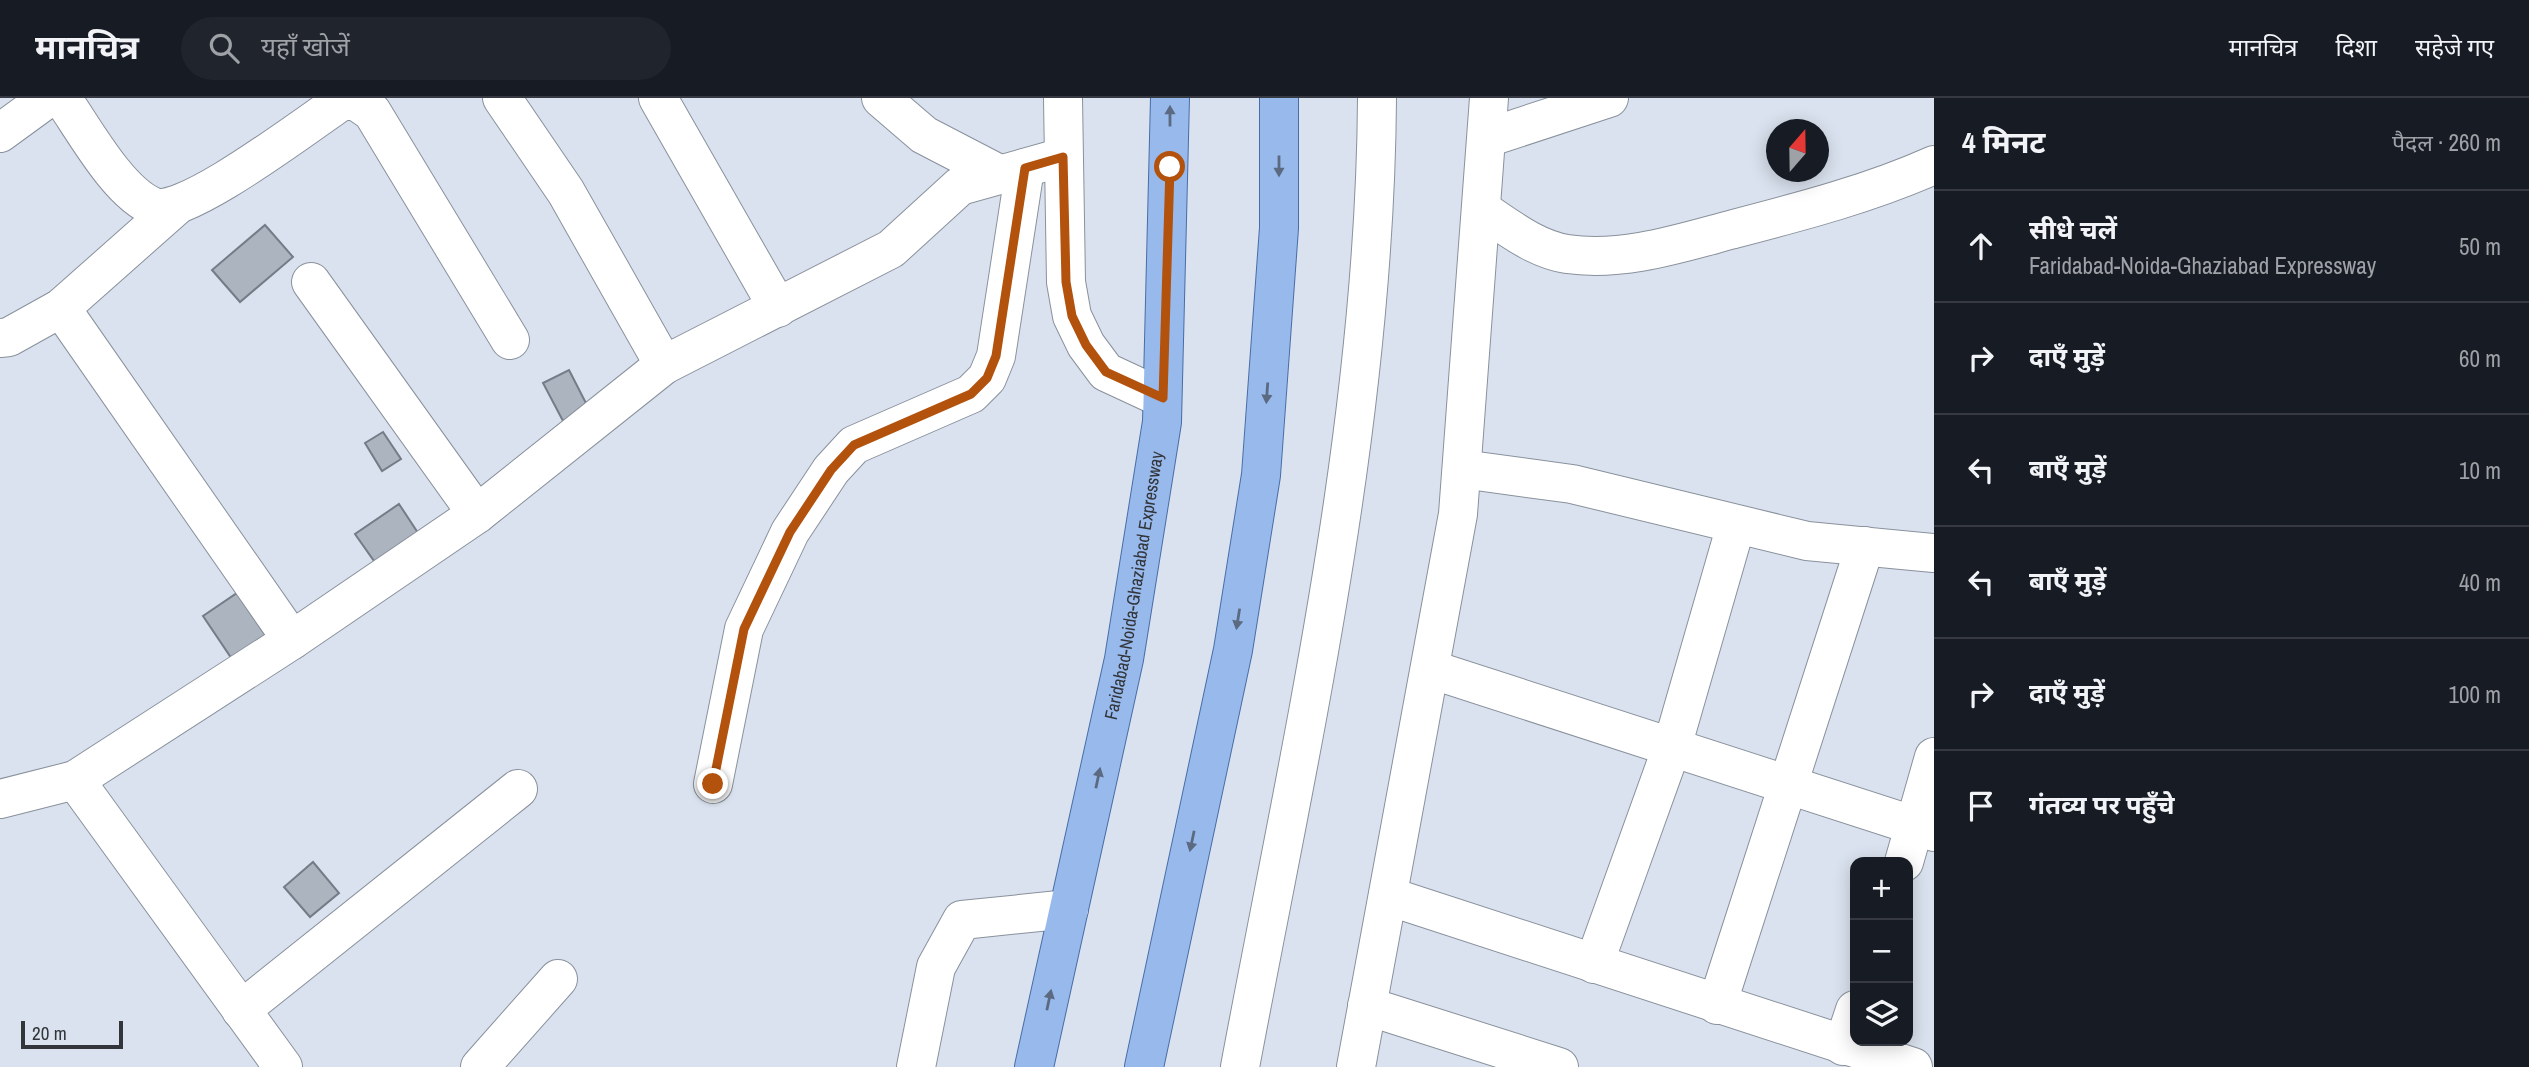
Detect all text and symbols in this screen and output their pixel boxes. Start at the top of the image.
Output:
search box [181,17,671,80]
text: मानचित्र [35,25,139,69]
icon: search [205,29,243,67]
text: यहाँ खोजें [261,29,350,64]
text: मानचित्र [2229,31,2297,63]
text: दिशा [2335,31,2377,63]
text: सहेजे गए [2415,31,2494,63]
one-way arrow [1164,105,1176,127]
north arrow [1766,119,1829,182]
text: 4 मिनट [1962,122,2046,162]
text: पैदल · 260 m [2392,127,2501,158]
route start [1154,151,1185,182]
one-way arrow [1273,155,1285,177]
text: सीधे चलें [2029,212,2117,247]
icon: ahead [1962,227,2000,265]
text: 50 m [2459,231,2501,262]
text: Faridabad-Noida-Ghaziabad Expressway [2029,250,2376,281]
icon: right [1962,339,2000,377]
text: दाएँ मुड़ें [2029,339,2105,374]
text: 60 m [2459,343,2501,374]
one-way arrow [1261,383,1272,405]
street label: Faridabad-Noida-Ghaziabad Expressway [1098,449,1169,722]
icon: left [1962,451,2000,489]
text: बाएँ मुड़ें [2029,451,2106,486]
text: 10 m [2459,455,2501,486]
icon: left [1962,563,2000,601]
text: बाएँ मुड़ें [2029,563,2106,598]
text: 40 m [2459,567,2501,598]
one-way arrow [1232,608,1243,630]
icon: right [1962,675,2000,713]
text: दाएँ मुड़ें [2029,675,2105,710]
text: 100 m [2449,679,2501,710]
one-way arrow [1092,767,1103,789]
route end [697,768,728,799]
icon: arrive [1962,787,2000,825]
text: गंतव्य पर पहुँचे [2029,787,2175,822]
one-way arrow [1187,831,1198,853]
map controls [1850,857,1913,1046]
button: + [1850,857,1913,920]
button: − [1850,920,1913,983]
button: layers [1850,983,1913,1046]
one-way arrow [1043,989,1054,1011]
scale bar [21,1018,122,1050]
text: 20 m [32,1020,67,1046]

